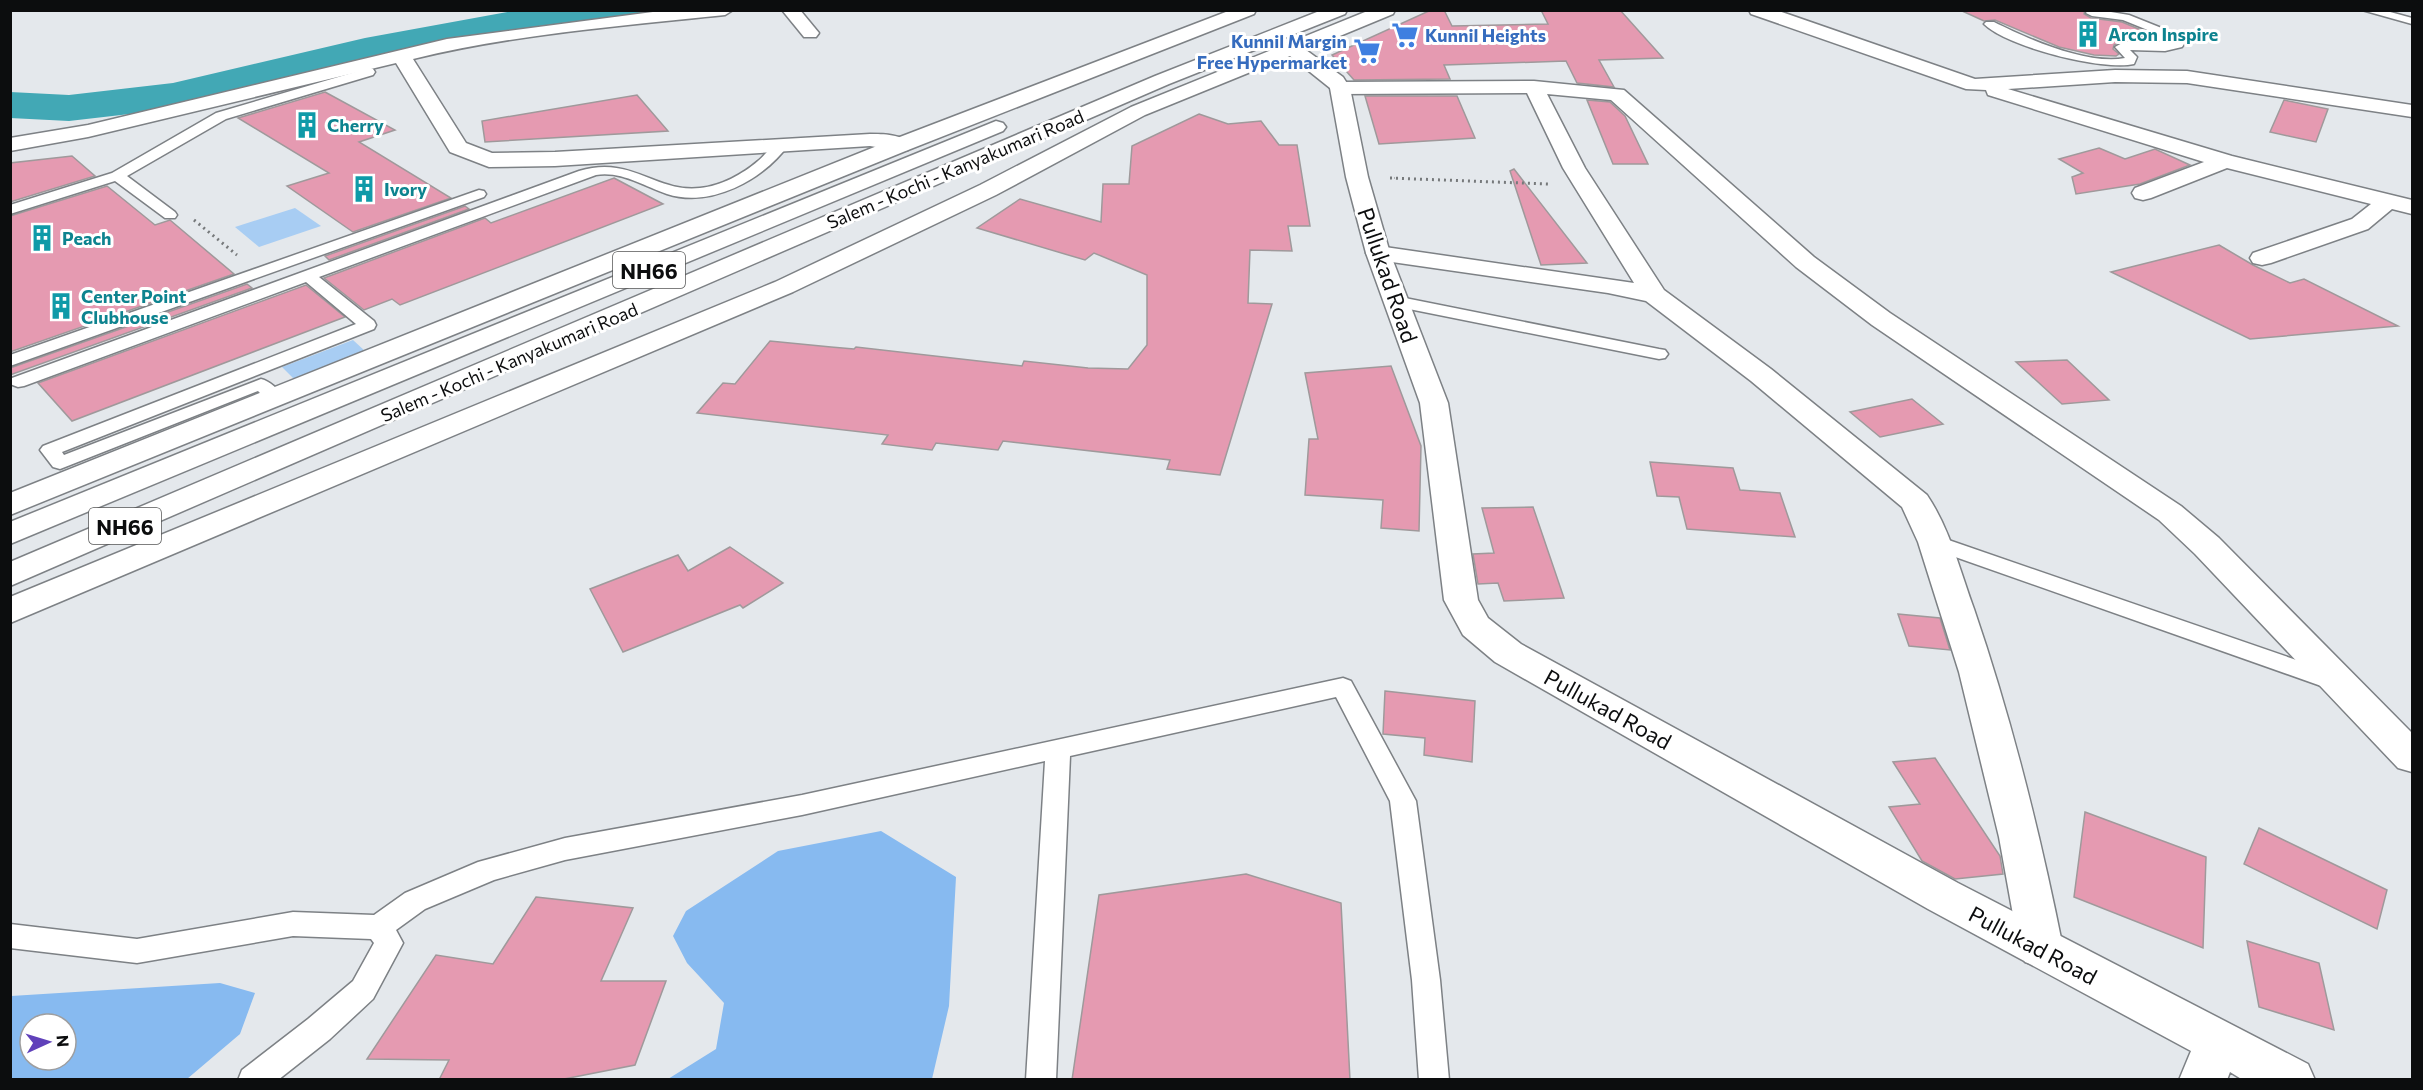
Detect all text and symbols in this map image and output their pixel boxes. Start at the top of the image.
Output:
building icon: Arcon Inspire [2073,19,2103,49]
supermarket icon: Kunnil Heights [1390,20,1420,50]
place label: Arcon Inspire [2108,23,2218,45]
place label: Kunnil Heights [1425,24,1546,46]
place label: Kunnil Margin Free Hypermarket [1197,30,1347,73]
supermarket icon: Kunnil Margin Free Hypermarket [1352,36,1382,66]
street label: Salem - Kochi - Kanyakumari Road [823,105,1087,233]
building icon: Cherry [292,110,322,140]
place label: Cherry [327,114,384,136]
building icon: Ivory [349,174,379,204]
place label: Ivory [384,178,427,200]
street label: Pullukad Road [1352,204,1424,346]
building icon: Peach [27,223,57,253]
place label: Peach [62,227,112,249]
road number: NH66 [613,252,685,288]
place label: Center Point Clubhouse [81,285,187,328]
building icon: Center Point Clubhouse [46,291,76,321]
street label: Salem - Kochi - Kanyakumari Road [377,298,641,426]
road number: NH66 [89,508,161,544]
street label: Pullukad Road [1540,663,1676,755]
street label: Pullukad Road [1964,900,2102,990]
north arrow [18,1012,78,1072]
text: N [54,1034,73,1048]

